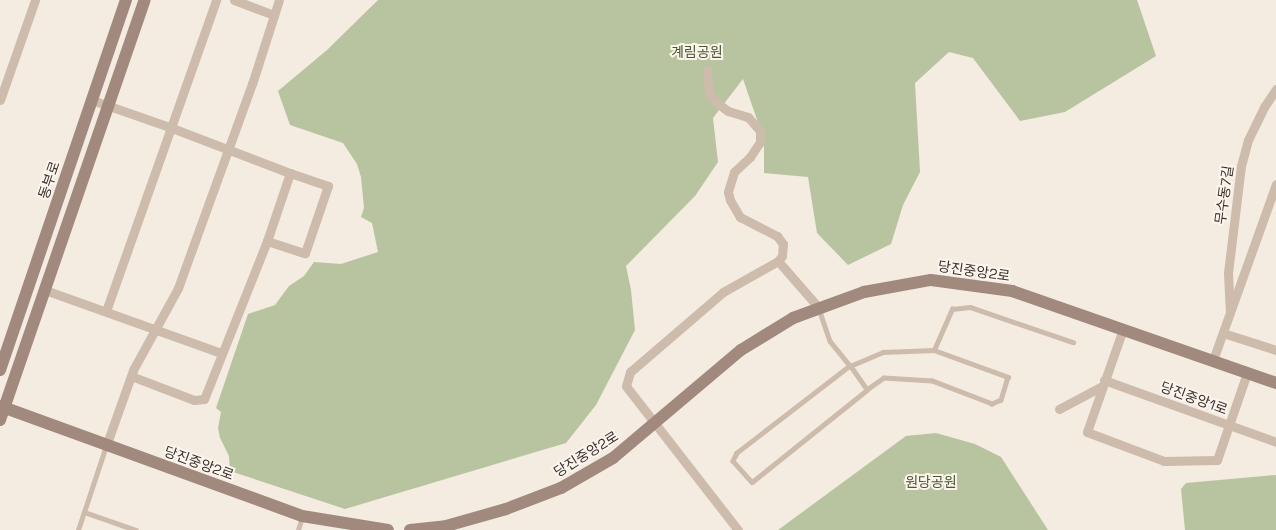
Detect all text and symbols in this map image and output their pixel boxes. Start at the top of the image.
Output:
park label: 계림공원 [671,44,723,60]
street label: 동부로 [35,159,63,201]
street label: 무수동7길 [1212,164,1236,226]
street label: 당진중앙2로 [937,258,1011,284]
street label: 당진중앙1로 [1158,378,1230,418]
street label: 당진중앙2로 [551,428,621,480]
street label: 당진중앙2로 [162,443,236,483]
park label: 원당공원 [905,474,957,490]

